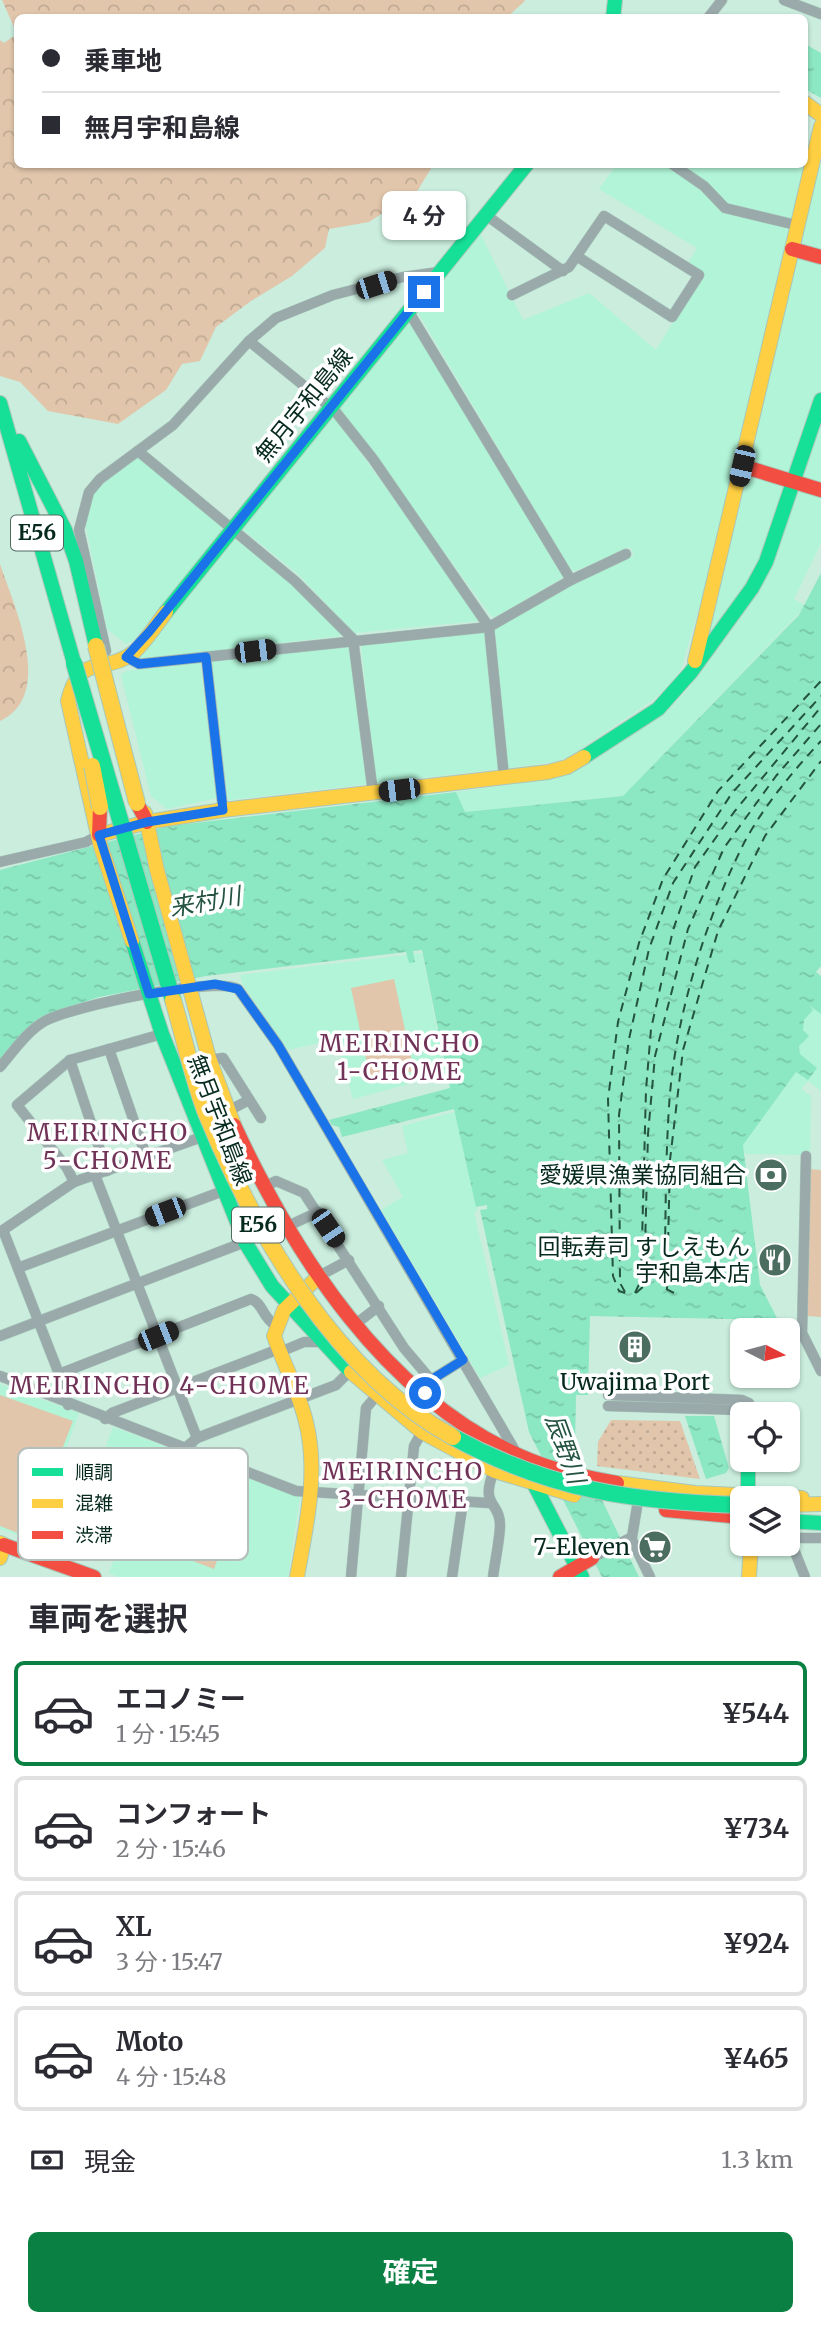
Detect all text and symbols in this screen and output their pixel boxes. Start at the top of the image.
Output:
text: 乗車地 [84,44,162,77]
text: 無月宇和島線 [84,111,240,144]
callout: 4 分 [382,190,466,240]
text: 4 分 [402,201,446,230]
car [353,269,400,301]
route end [408,276,440,308]
street label: 無月宇和島線 [249,342,358,467]
car [728,443,757,489]
road number: E56 [11,516,63,550]
car [233,638,278,664]
car [377,777,422,803]
water label: 来村川 [167,879,246,923]
district label: MEIRINCHO 1-CHOME [319,1028,481,1087]
street label: 無月宇和島線 [182,1050,259,1189]
district label: MEIRINCHO 5-CHOME [27,1117,189,1176]
bank icon: 愛媛県漁業協同組合 [752,1156,790,1194]
place label: 愛媛県漁業協同組合 [539,1160,746,1189]
car [142,1195,189,1229]
car [308,1205,349,1251]
road number: E56 [232,1208,284,1242]
place label: 回転寿司 すしえもん 宇和島本店 [538,1232,750,1287]
restaurant icon: 回転寿司 すしえもん 宇和島本店 [756,1241,794,1279]
car [135,1318,182,1354]
north arrow [730,1318,800,1388]
map controls [730,1318,800,1556]
building icon: Uwajima Port [616,1328,654,1366]
place label: Uwajima Port [560,1367,710,1396]
district label: MEIRINCHO 4-CHOME [10,1370,310,1401]
route start [409,1377,441,1409]
button: locate [730,1402,800,1472]
water label: 辰野川 [539,1410,593,1491]
legend [18,1448,248,1560]
district label: MEIRINCHO 3-CHOME [322,1456,484,1515]
text: 順調 [75,1460,113,1484]
button: layers [730,1486,800,1556]
text: 混雑 [75,1491,113,1515]
text: 渋滞 [75,1523,113,1547]
supermarket icon: 7-Eleven [636,1528,674,1566]
place label: 7-Eleven [533,1532,630,1561]
text: 車両を選択 [28,1599,188,1639]
icon: car [32,1682,95,1745]
text: エコノミー [116,1682,246,1715]
text: ¥544 [721,1697,789,1730]
text: 1 分 · 15:45 [116,1719,220,1748]
icon: car [32,1797,95,1860]
text: コンフォート [116,1797,271,1830]
text: ¥734 [723,1812,789,1845]
text: 2 分 · 15:46 [116,1834,226,1863]
text: XL [116,1910,152,1943]
icon: car [32,1912,95,1975]
text: ¥924 [723,1927,789,1960]
text: 3 分 · 15:47 [116,1947,223,1976]
text: Moto [116,2025,183,2058]
icon: car [32,2027,95,2090]
text: ¥465 [723,2042,789,2075]
text: 4 分 · 15:48 [116,2062,226,2091]
icon: cash [28,2141,66,2179]
text: 現金 [84,2145,136,2178]
text: 1.3 km [721,2145,793,2174]
button: 確定 [28,2232,793,2312]

